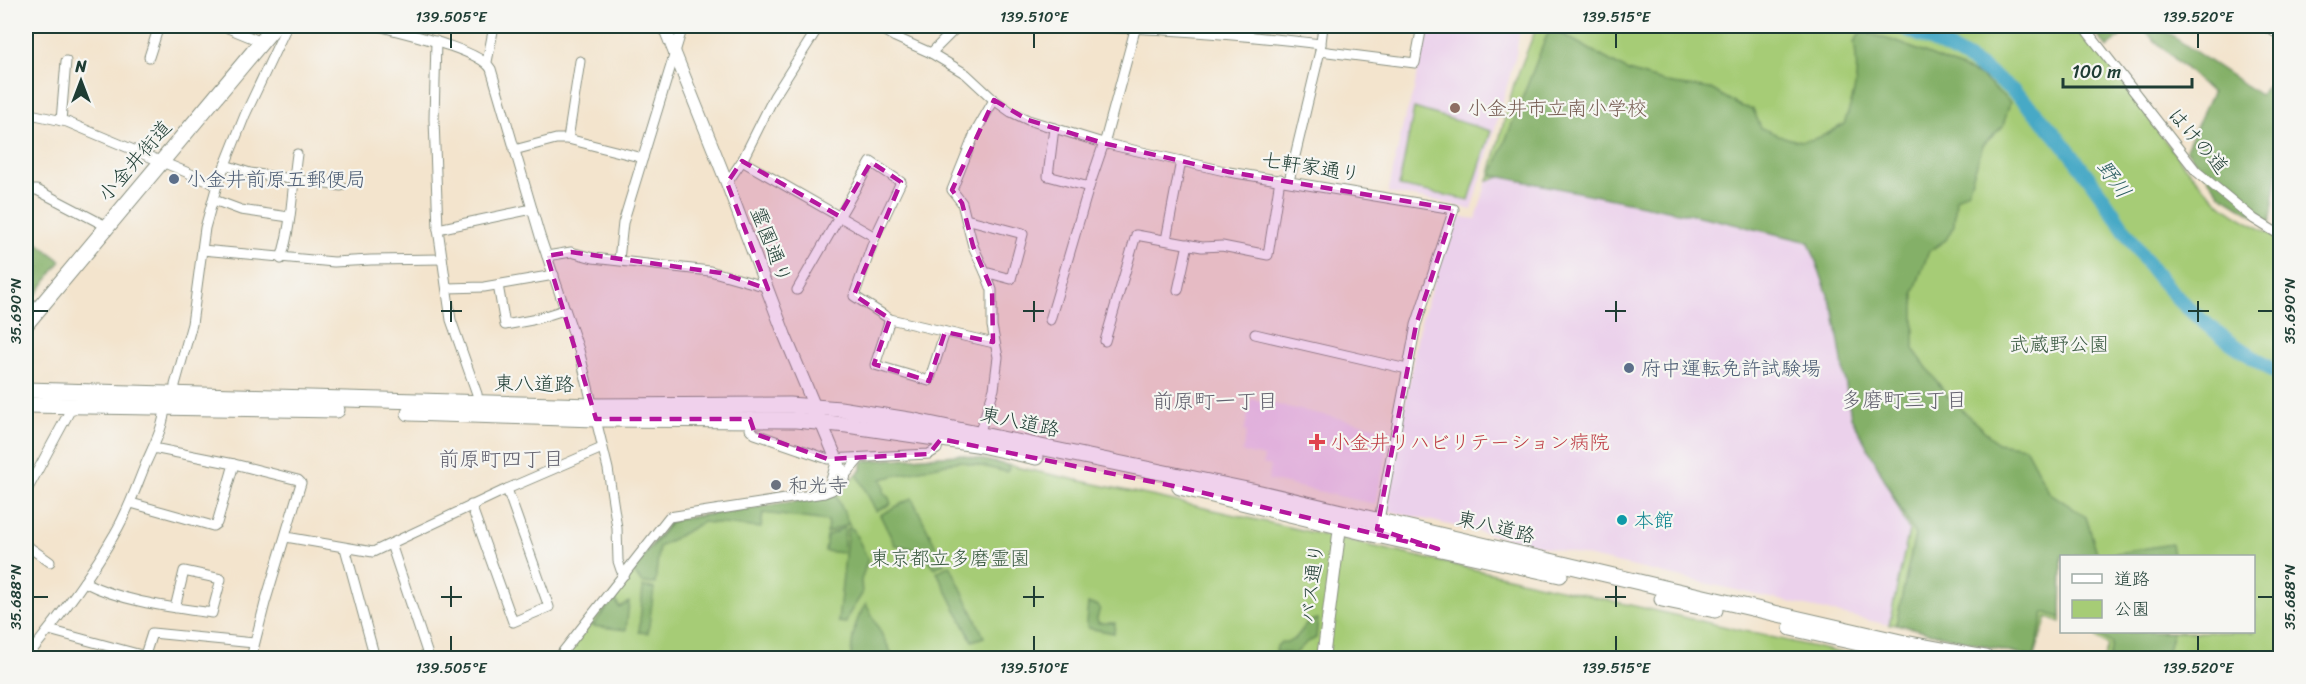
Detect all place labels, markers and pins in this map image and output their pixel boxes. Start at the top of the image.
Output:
place label: 小金井市立南小学校 [1467,91,1647,126]
marker: 小金井市立南小学校 [1448,101,1462,115]
place label: 小金井前原五郵便局 [186,162,366,197]
marker: 小金井前原五郵便局 [167,172,181,186]
place label: 府中運転免許試験場 [1641,351,1821,386]
marker: 府中運転免許試験場 [1622,361,1636,375]
place label: 小金井リハビリテーション病院 [1330,425,1610,460]
marker: 小金井リハビリテーション病院 [1308,433,1326,451]
place label: 和光寺 [788,468,848,503]
marker: 和光寺 [769,478,783,492]
place label: 本館 [1634,503,1674,538]
marker: 本館 [1615,513,1629,527]

